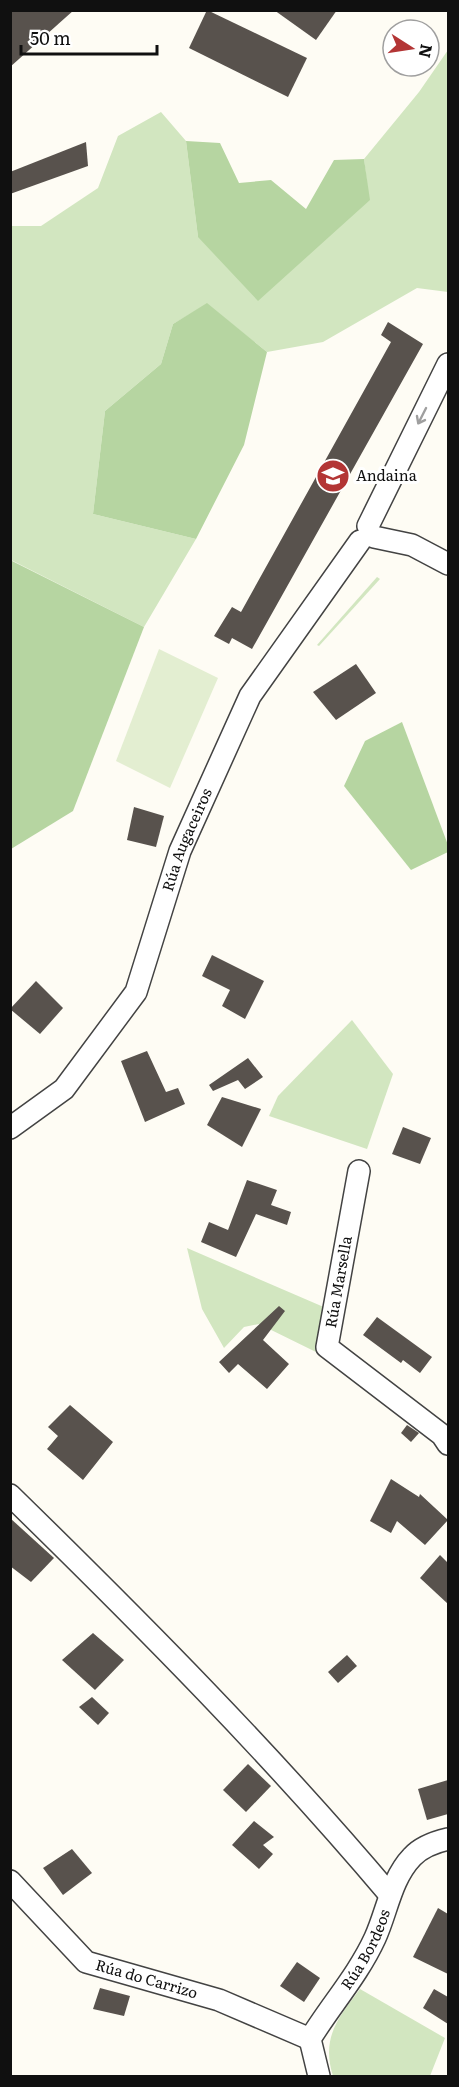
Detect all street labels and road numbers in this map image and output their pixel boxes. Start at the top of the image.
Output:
street label: Rúa Augaceiros [155,784,217,894]
street label: Rúa Marsella [318,1233,357,1330]
street label: Rúa Bordeos [334,1906,395,1994]
street label: Rúa do Carrizo [93,1952,201,2003]

